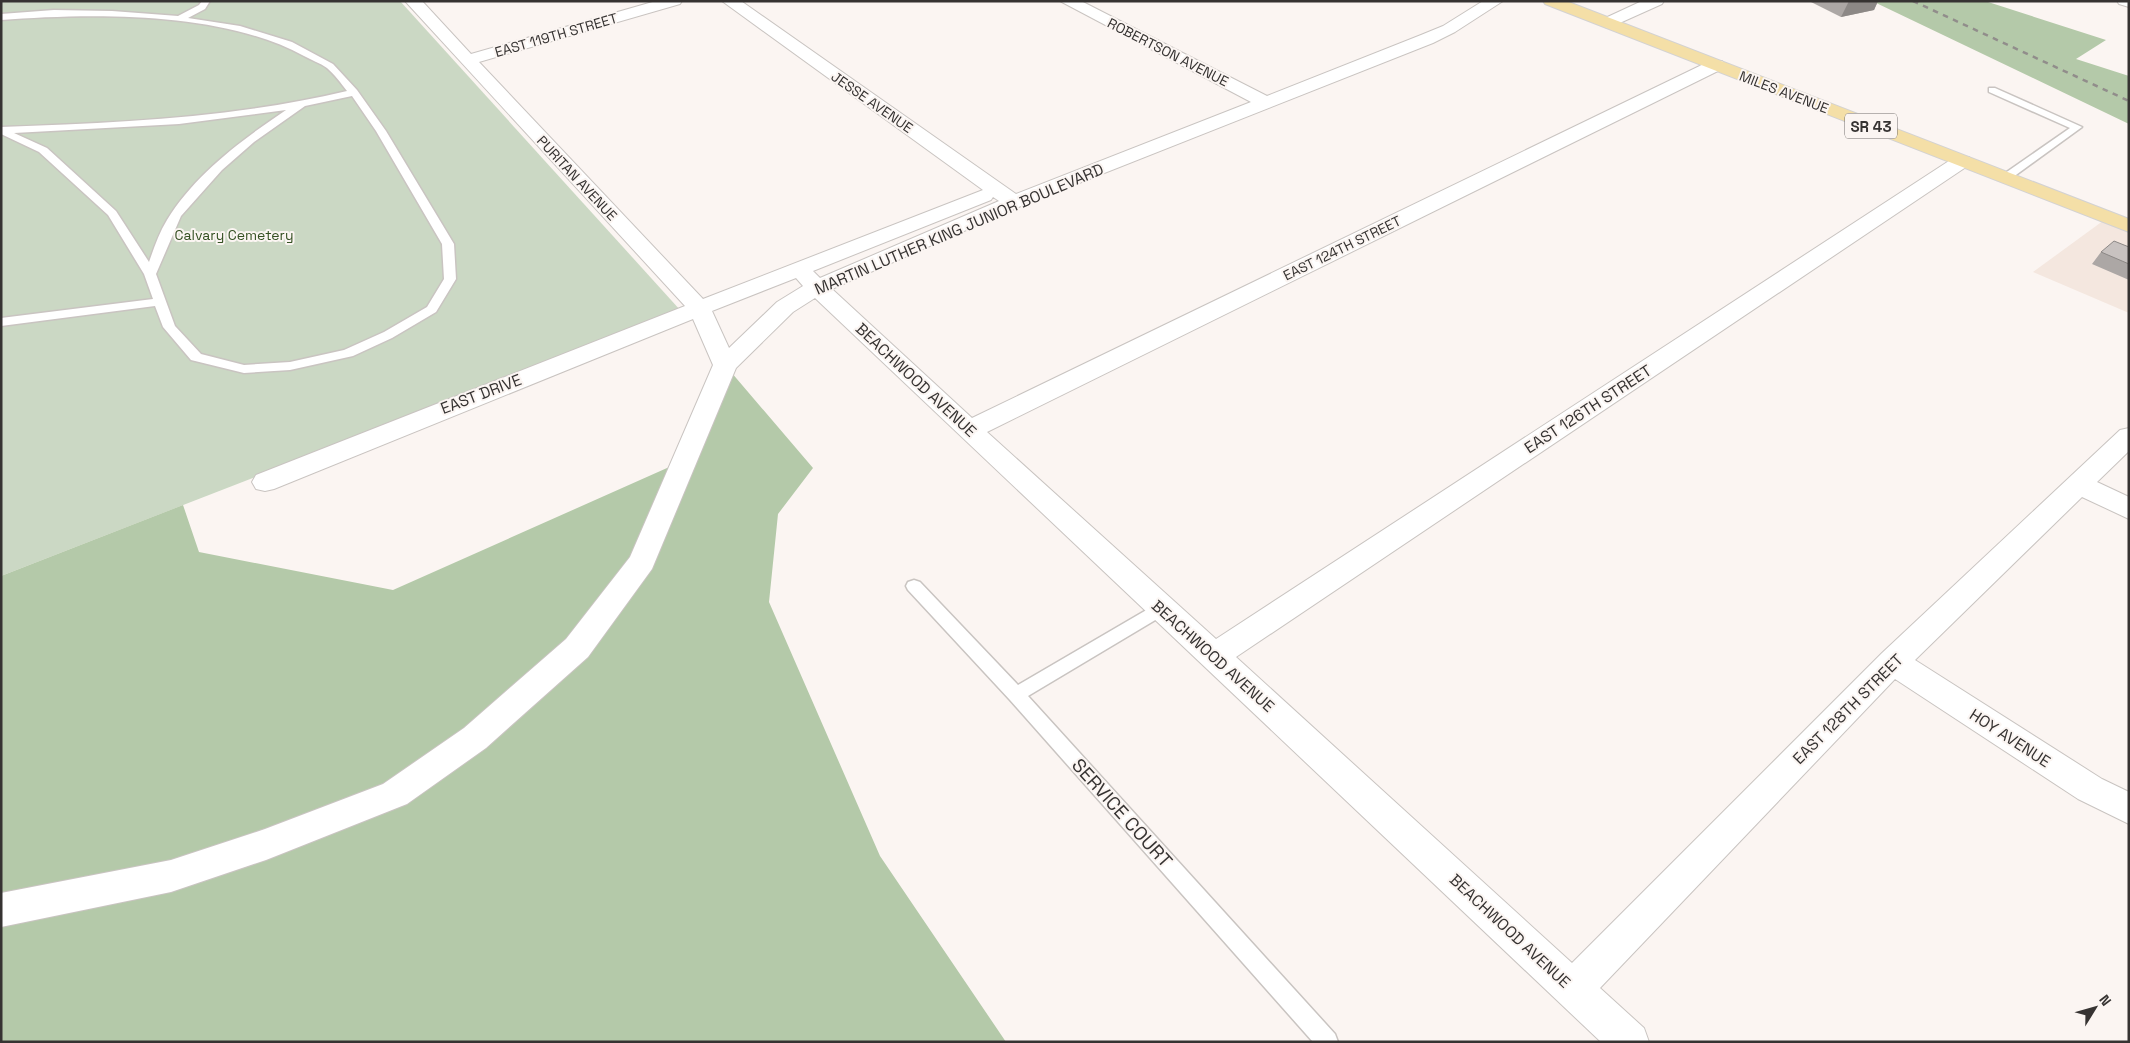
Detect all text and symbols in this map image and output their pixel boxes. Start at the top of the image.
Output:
street label: EAST 119TH STREET [493,9,619,61]
street label: ROBERTSON AVENUE [1104,14,1232,90]
street label: JESSE AVENUE [828,67,916,137]
street label: MILES AVENUE [1737,67,1831,117]
road number: SR 43 [1845,114,1897,138]
street label: PURITAN AVENUE [533,132,621,224]
street label: MARTIN LUTHER KING JUNIOR BOULEVARD [811,158,1107,300]
street label: EAST 124TH STREET [1280,212,1404,284]
park label: Calvary Cemetery [175,226,293,244]
street label: BEACHWOOD AVENUE [851,318,981,442]
street label: EAST 126TH STREET [1520,360,1656,458]
street label: EAST DRIVE [438,369,524,419]
street label: BEACHWOOD AVENUE [1147,595,1279,717]
street label: EAST 128TH STREET [1788,649,1908,769]
street label: HOY AVENUE [1965,704,2055,772]
street label: SERVICE COURT [1066,753,1178,873]
street label: BEACHWOOD AVENUE [1445,869,1575,993]
north arrow [2070,983,2120,1033]
text: N [2095,991,2115,1009]

